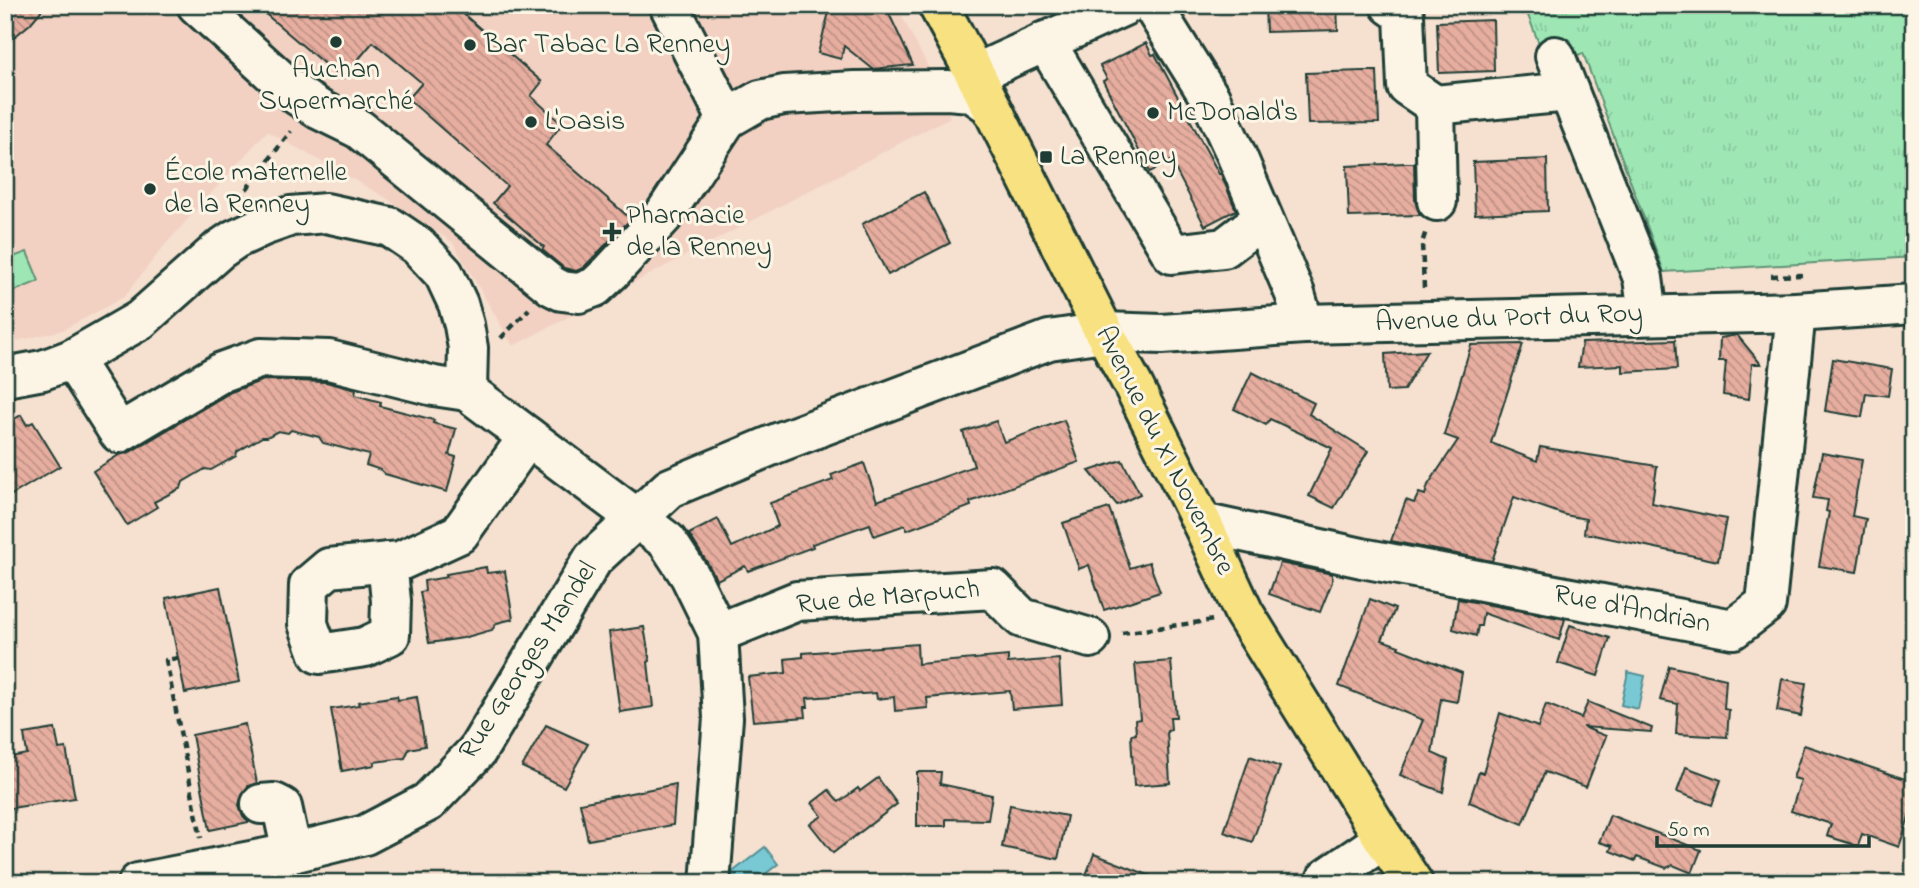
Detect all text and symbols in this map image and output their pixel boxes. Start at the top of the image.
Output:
place label: Bar Tabac La Renney [483,25,730,66]
marker: Auchan Supermarché [328,34,344,50]
marker: Bar Tabac La Renney [462,37,478,53]
place label: Auchan Supermarché [259,50,414,123]
place label: McDonald's [1167,93,1298,134]
place label: L'Oasis [545,102,625,143]
marker: McDonald's [1145,105,1161,121]
marker: L'Oasis [523,114,539,130]
place label: La Renney [1060,137,1176,178]
marker: La Renney [1038,149,1054,165]
place label: École maternelle de la Renney [164,153,348,226]
marker: École maternelle de la Renney [142,181,158,197]
place label: Pharmacie de la Renney [626,196,772,269]
marker: Pharmacie de la Renney [604,224,620,240]
street label: Avenue du Port du Roy [1374,294,1644,344]
street label: Avenue du XI Novembre [1083,319,1245,583]
street label: Rue Georges Mandel [449,554,609,768]
street label: Rue de Marpuch [795,570,981,626]
street label: Rue d'Andrian [1550,575,1714,645]
scale bar [1657,804,1868,848]
text: 50 m [1667,816,1710,846]

